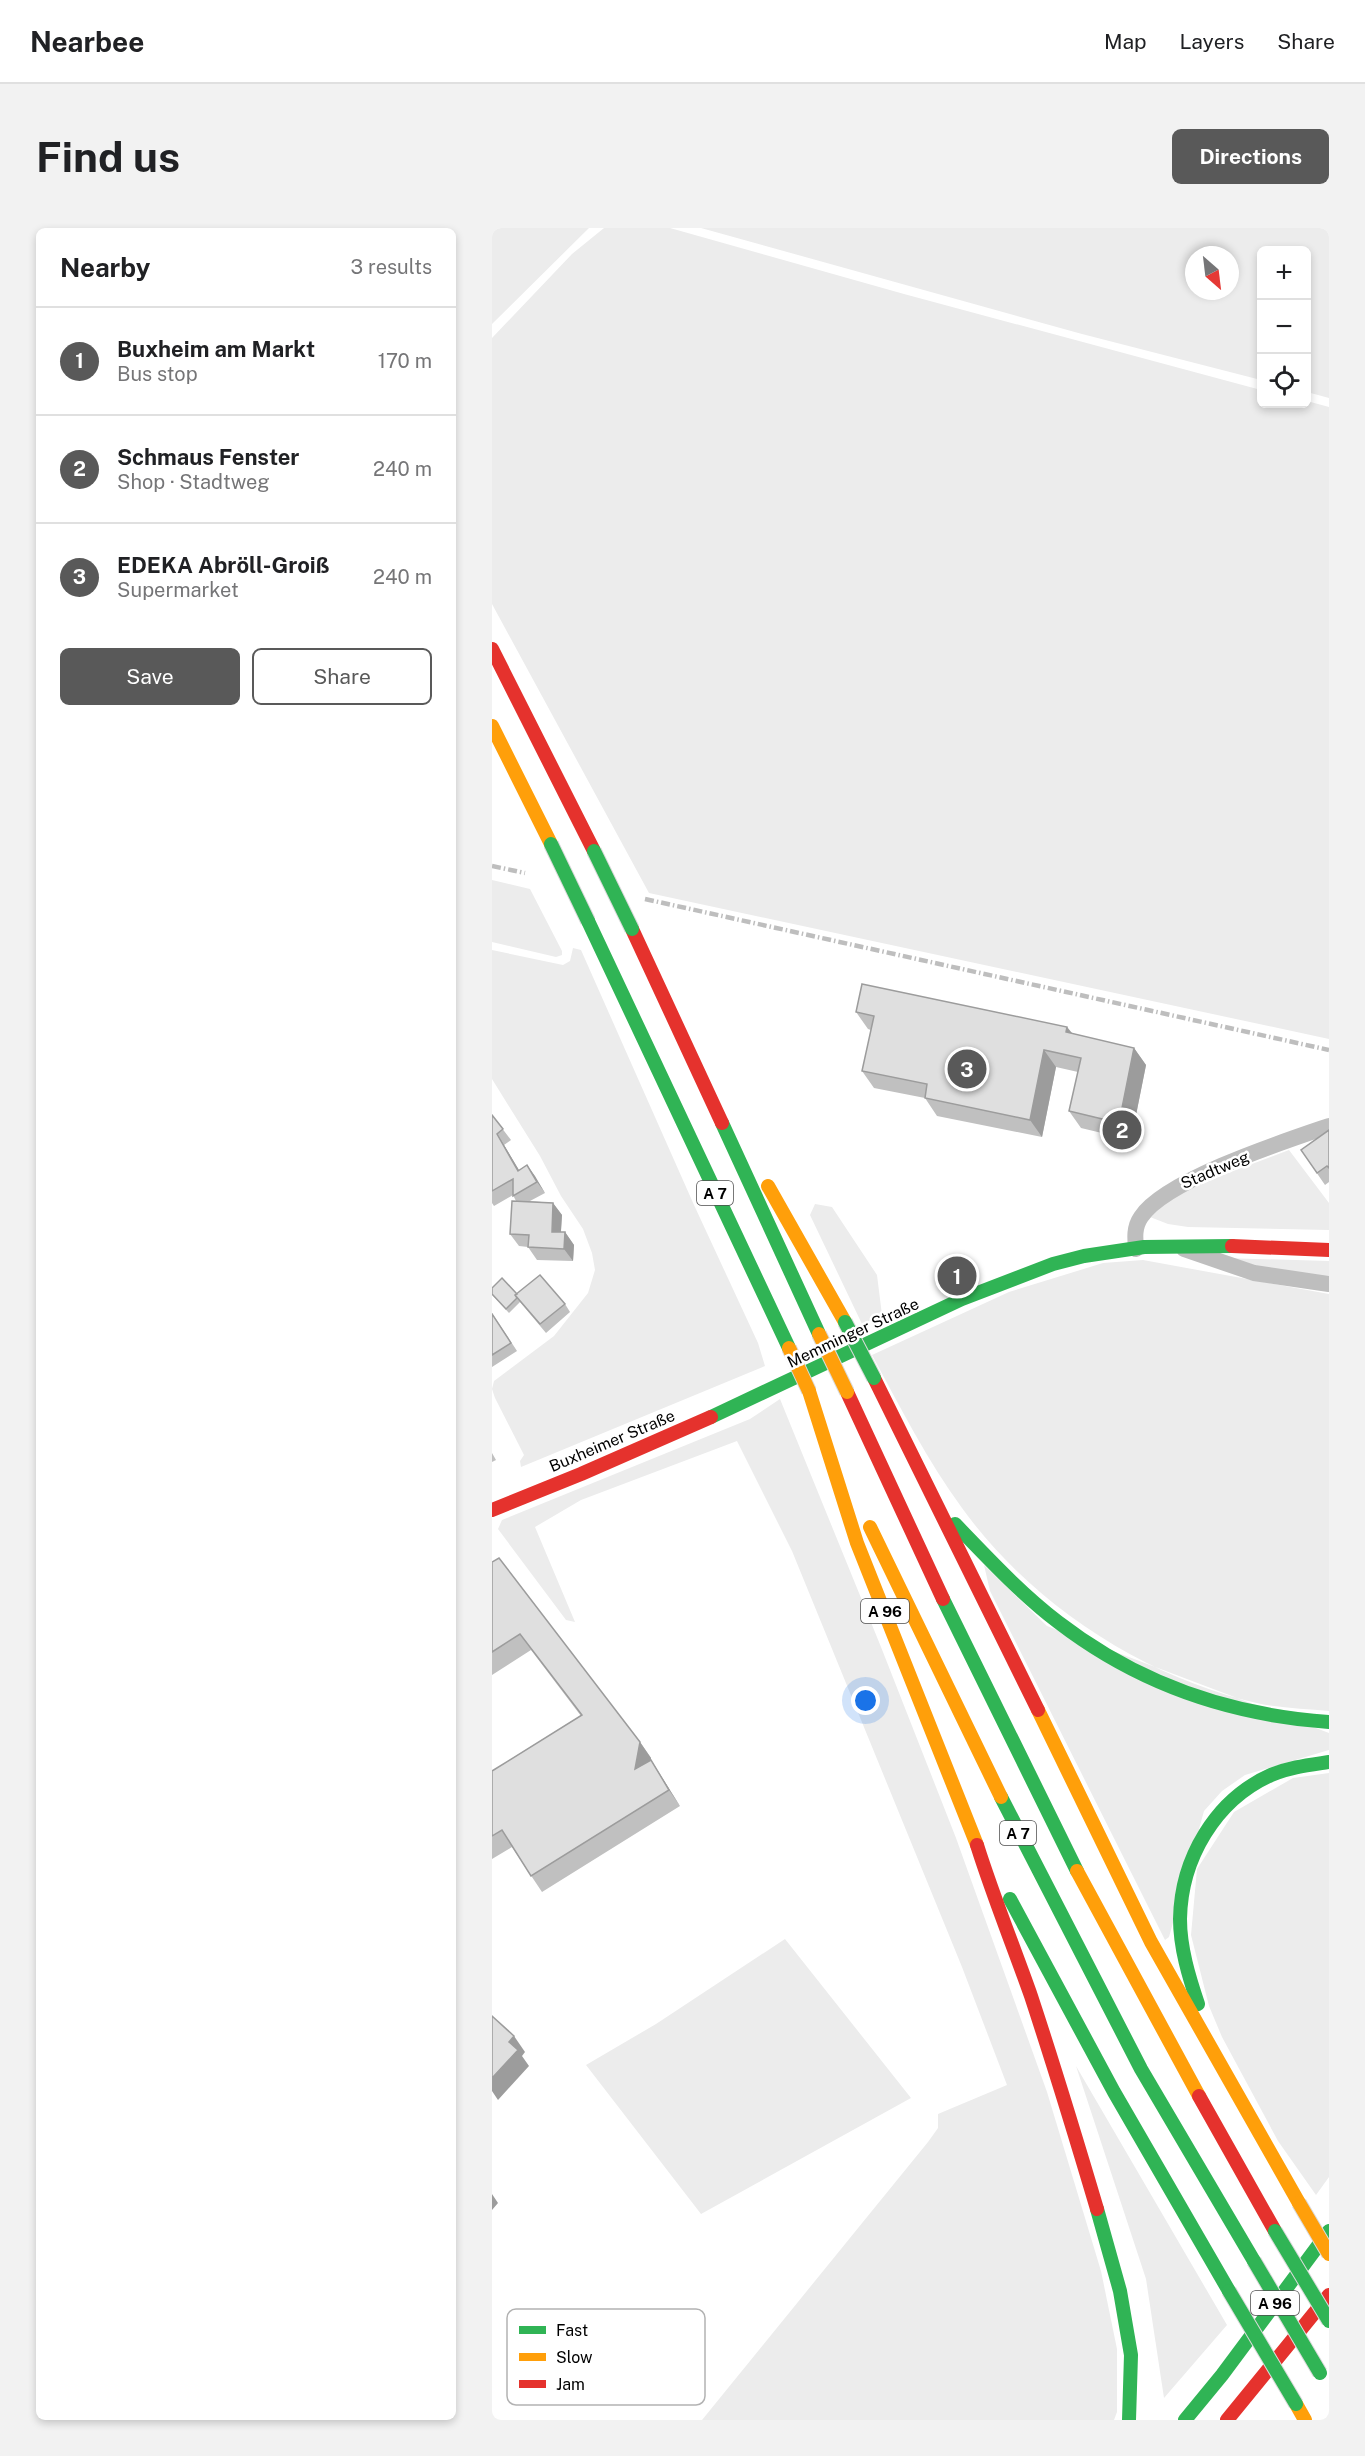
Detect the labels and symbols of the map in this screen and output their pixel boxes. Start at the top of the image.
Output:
north arrow [1185,246,1239,300]
pin: 3 [948,1046,986,1092]
pin: 2 [1102,1108,1142,1152]
street label: Stadtweg [1178,1147,1252,1193]
road number: A 7 [697,1181,733,1205]
pin: 1 [938,1254,976,1298]
street label: Memminger Straße [784,1294,922,1372]
street label: Buxheimer Straße [546,1406,678,1476]
road number: A 96 [861,1599,909,1623]
your location [851,1686,880,1715]
road number: A 7 [1000,1821,1036,1845]
road number: A 96 [1251,2291,1299,2315]
legend [507,2309,705,2405]
text: Fast [556,2321,588,2340]
text: Slow [556,2348,593,2367]
text: Jam [556,2375,585,2394]

